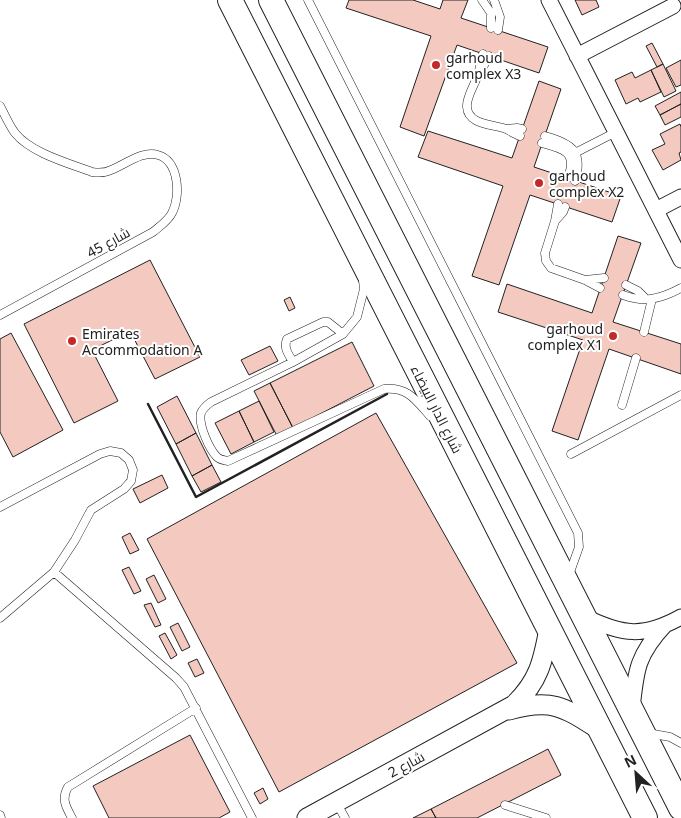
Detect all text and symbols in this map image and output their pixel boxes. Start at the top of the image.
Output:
place label: garhoud complex X3 [446,48,521,83]
marker: garhoud complex X3 [430,59,442,71]
place label: garhoud complex X2 [549,166,624,201]
marker: garhoud complex X2 [533,177,545,189]
street label: شارع 45 [83,222,133,262]
place label: garhoud complex X1 [528,319,603,354]
place label: Emirates Accommodation A [82,324,202,359]
marker: garhoud complex X1 [607,330,619,342]
marker: Emirates Accommodation A [66,335,78,347]
street label: شارع الدار البيضاء [407,362,467,456]
street label: شارع 2 [384,747,428,781]
north arrow [611,748,661,798]
text: N [621,750,639,772]

